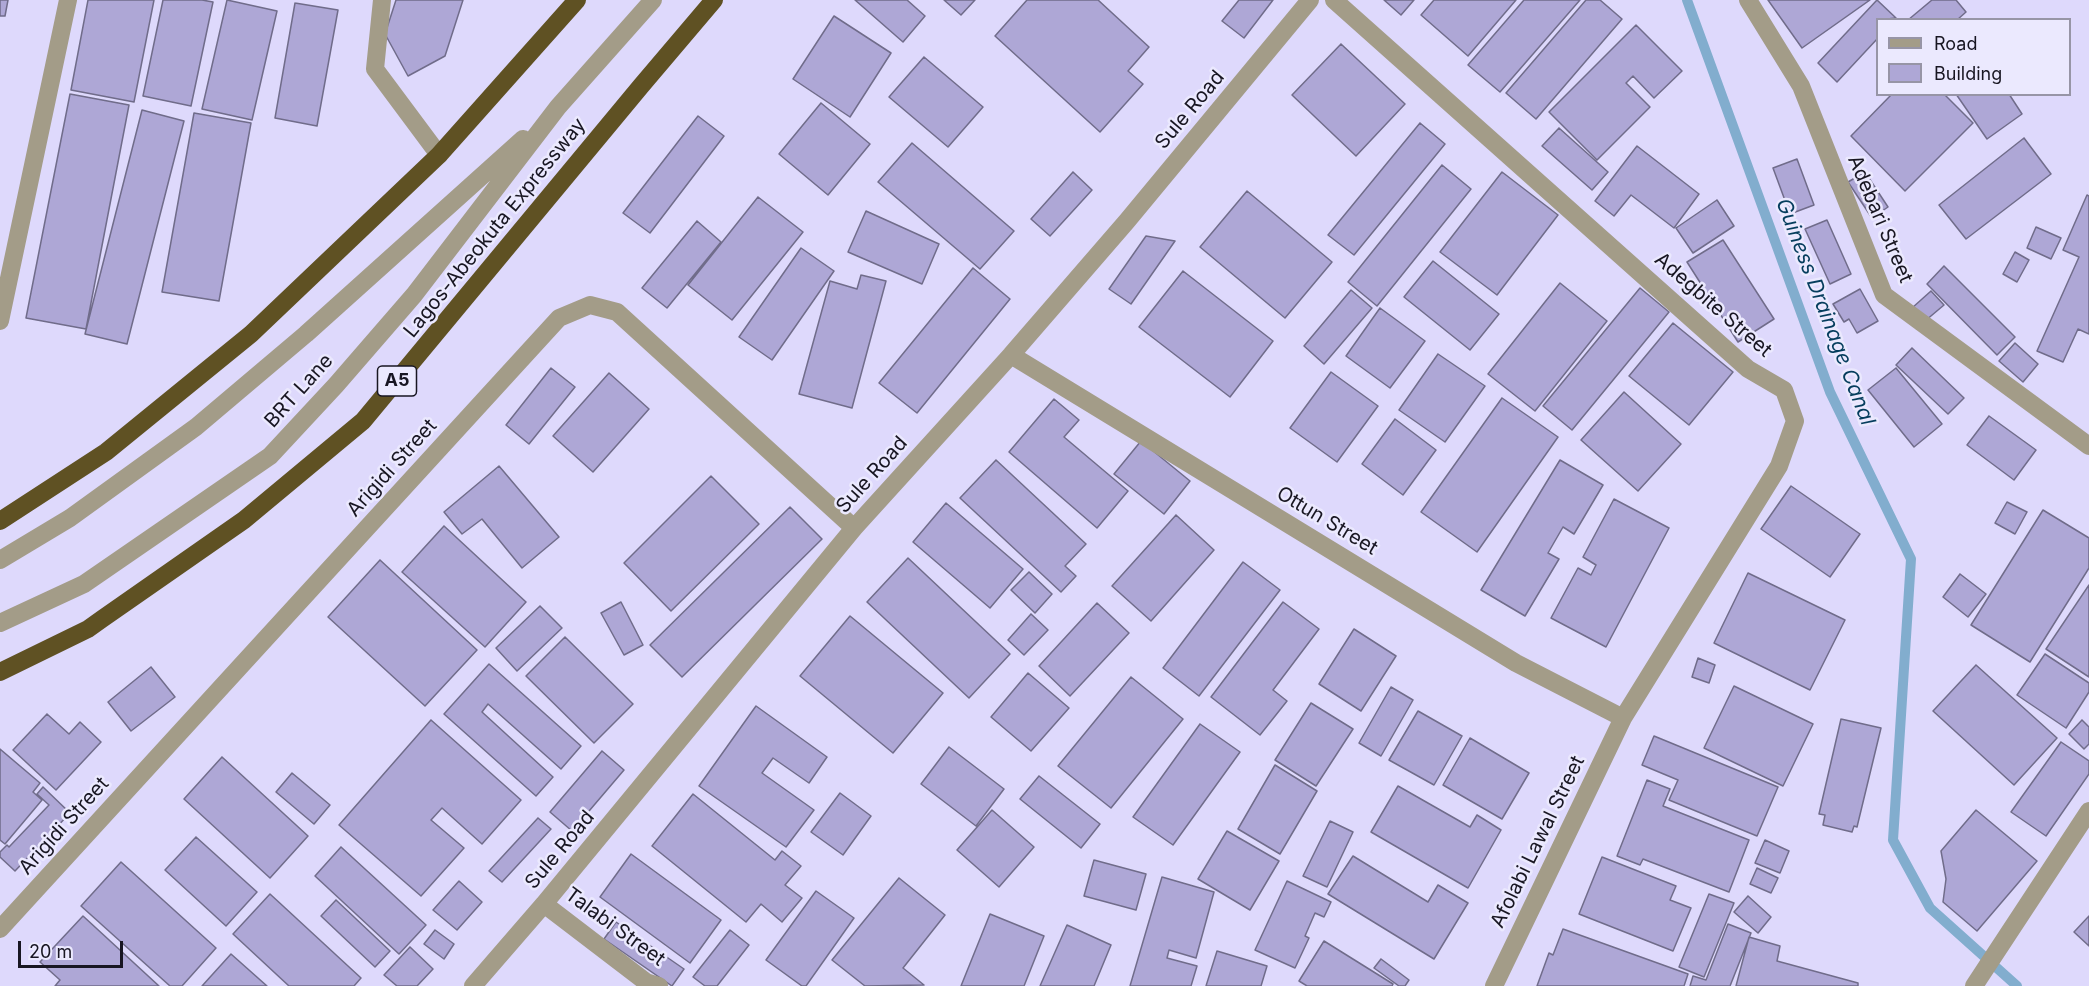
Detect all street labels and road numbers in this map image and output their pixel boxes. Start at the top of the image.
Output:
street label: Sule Road [1150,66,1230,154]
street label: Lagos-Abeokuta Expressway [399,113,591,343]
street label: Adebari Street [1842,152,1918,286]
street label: Adegbite Street [1650,248,1776,362]
street label: BRT Lane [260,349,338,433]
road number: A5 [378,366,416,396]
street label: Arigidi Street [342,414,442,522]
street label: Sule Road [831,432,913,518]
street label: Ottun Street [1272,481,1382,561]
street label: Afolabi Lawal Street [1486,752,1590,932]
street label: Arigidi Street [14,772,114,880]
street label: Sule Road [520,806,600,894]
street label: Talabi Street [560,883,670,971]

